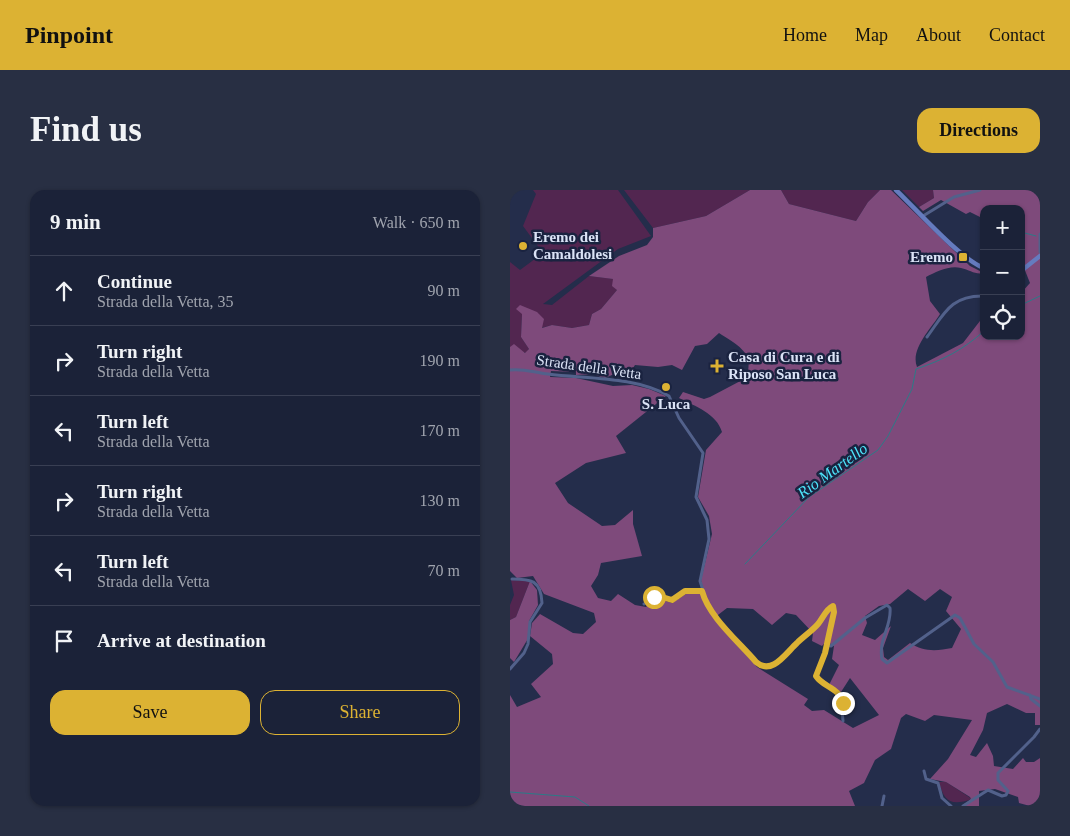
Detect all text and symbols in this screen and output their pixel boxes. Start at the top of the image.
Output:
text: Pinpoint [25,22,113,48]
text: Home [783,25,827,45]
text: Map [855,25,888,45]
text: About [916,25,961,45]
text: Contact [989,25,1045,45]
button: Directions [917,108,1040,153]
text: Find us [30,110,142,149]
map controls [980,205,1025,340]
button: + [980,205,1025,250]
text: 9 min [50,210,101,234]
text: Walk · 650 m [373,214,460,231]
place label: Eremo dei Camaldolesi [533,229,612,262]
marker: Eremo dei Camaldolesi [517,240,529,252]
place label: Eremo [910,249,953,265]
button: − [980,250,1025,295]
marker: Eremo [957,251,969,263]
text: Continue [97,271,172,292]
icon: ahead [50,277,78,305]
text: 90 m [428,282,460,299]
text: Strada della Vetta, 35 [97,293,234,310]
button: locate [980,295,1025,340]
text: Turn right [97,341,182,362]
icon: right [50,347,78,375]
place label: Casa di Cura e di Riposo San Luca [728,349,840,382]
text: 190 m [420,352,460,369]
street label: Strada della Vetta [536,352,643,382]
marker: Casa di Cura e di Riposo San Luca [710,359,724,373]
text: Strada della Vetta [97,363,210,380]
marker: S. Luca [660,381,672,393]
place label: S. Luca [642,396,691,412]
text: Turn left [97,411,169,432]
icon: left [50,417,78,445]
text: 170 m [420,422,460,439]
text: Strada della Vetta [97,433,210,450]
water label: Rio Martello [793,439,871,502]
text: Turn right [97,481,182,502]
icon: right [50,487,78,515]
text: 130 m [420,492,460,509]
text: Strada della Vetta [97,503,210,520]
text: Turn left [97,551,169,572]
icon: left [50,557,78,585]
text: 70 m [428,562,460,579]
text: Strada della Vetta [97,573,210,590]
route start [643,586,666,609]
icon: arrive [50,627,78,655]
text: Arrive at destination [97,630,266,651]
button: Save [50,690,250,735]
button: Share [260,690,460,735]
route end [832,692,855,715]

